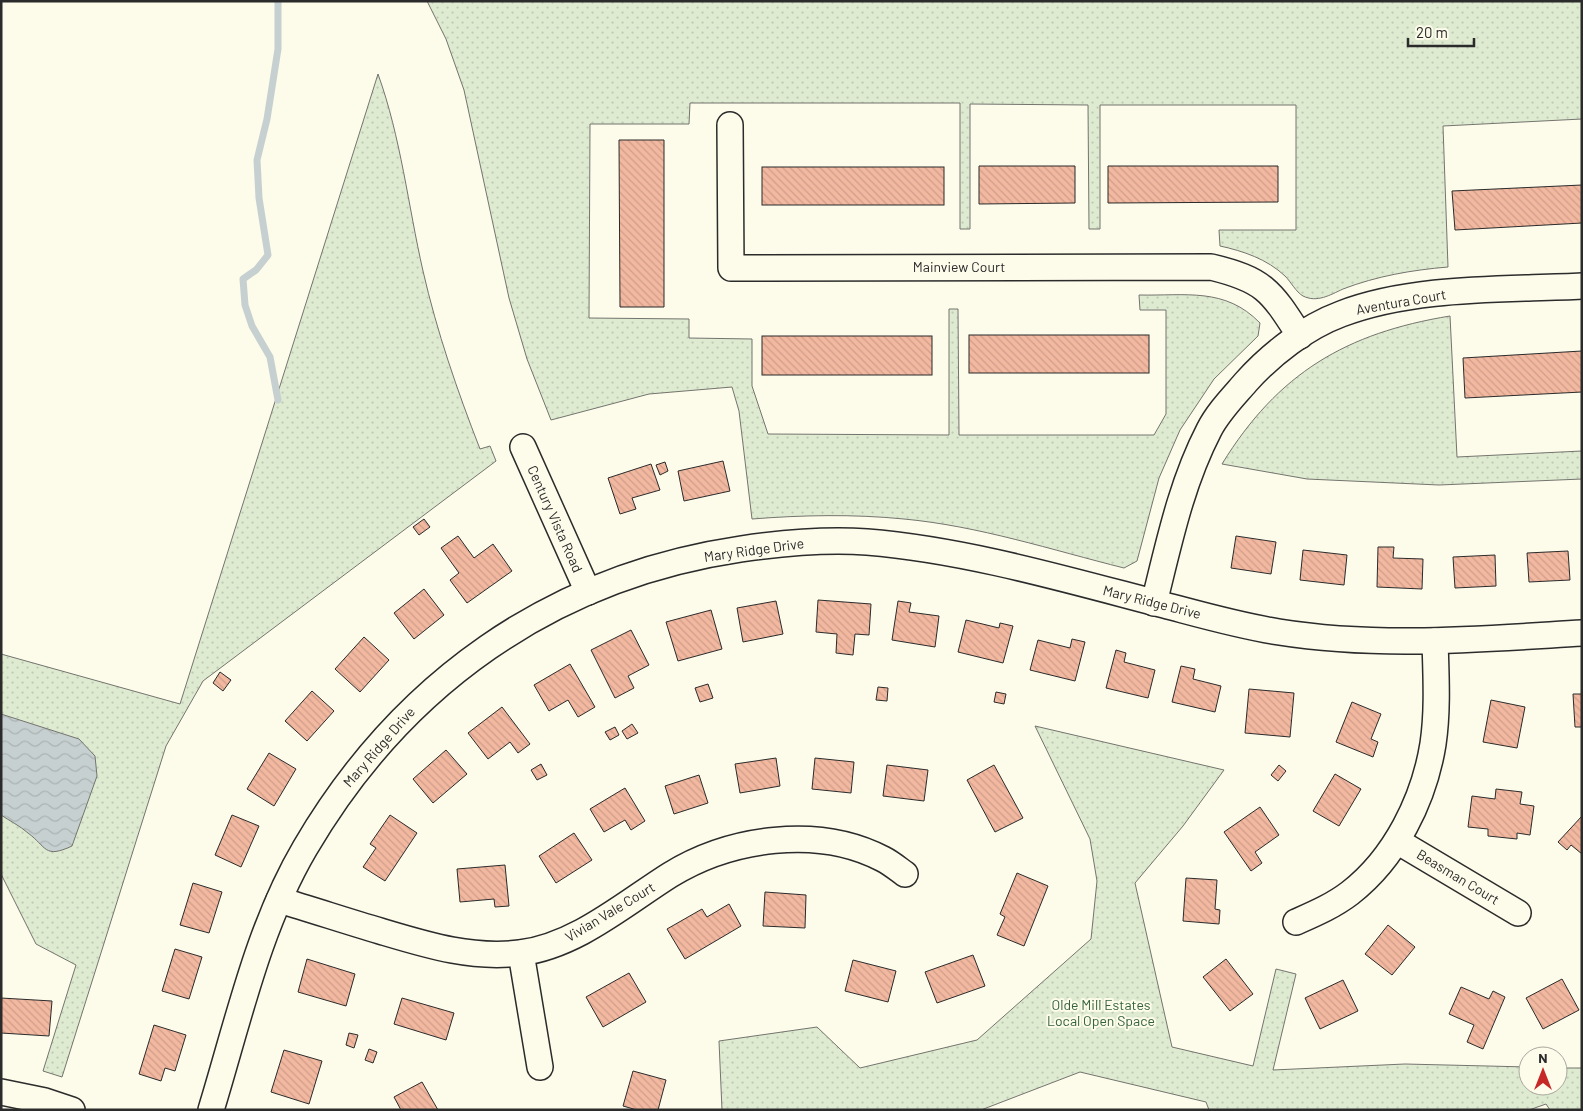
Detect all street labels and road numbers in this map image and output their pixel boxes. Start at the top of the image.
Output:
street label: Mainview Court [913,258,1005,275]
street label: Aventura Court [1355,285,1447,318]
street label: Century Vista Road [524,463,587,575]
street label: Mary Ridge Drive [703,534,805,565]
street label: Mary Ridge Drive [1101,581,1203,622]
street label: Mary Ridge Drive [339,703,418,790]
street label: Beasman Court [1414,845,1503,908]
street label: Vivian Vale Court [562,878,658,945]

